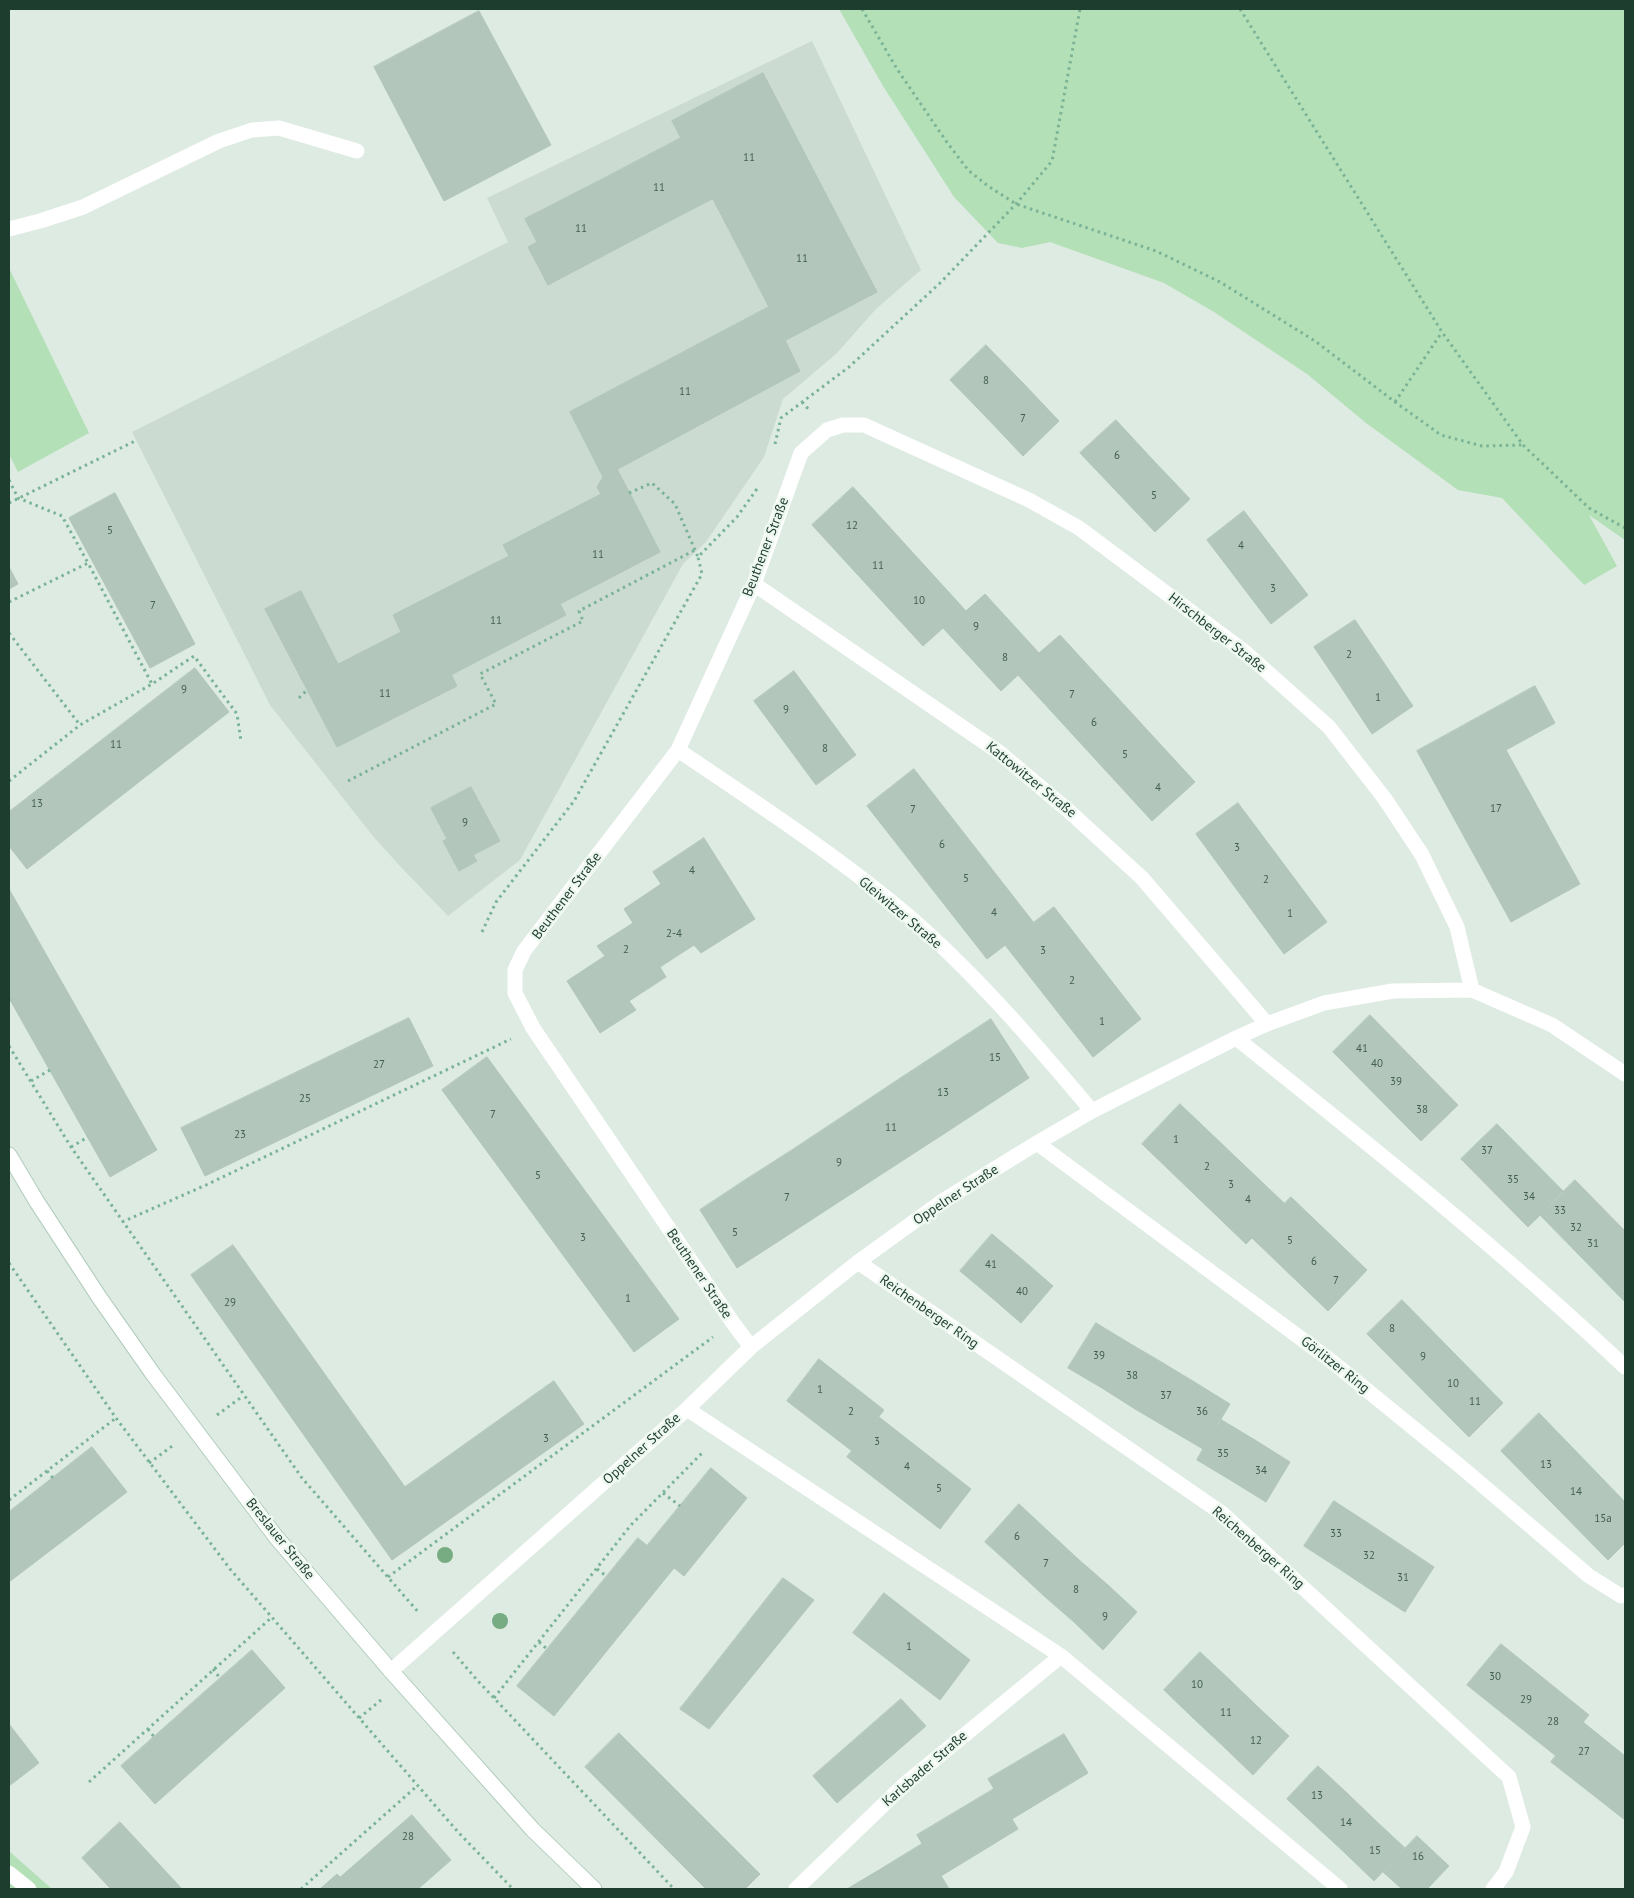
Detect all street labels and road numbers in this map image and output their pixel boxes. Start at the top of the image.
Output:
street label: Beuthener Straße [739,495,793,599]
street label: Hirschberger Straße [1165,590,1269,676]
street label: Kattowitzer Straße [982,738,1080,822]
street label: Beuthener Straße [529,849,605,943]
street label: Gleiwitzer Straße [855,873,945,953]
street label: Oppelner Straße [910,1161,1002,1229]
street label: Beuthener Straße [663,1226,735,1322]
street label: Reichenberger Ring [876,1272,982,1352]
street label: Görlitzer Ring [1297,1333,1373,1397]
street label: Oppelner Straße [600,1410,684,1488]
street label: Breslauer Straße [242,1495,318,1583]
street label: Reichenberger Ring [1208,1503,1308,1593]
street label: Karlsbader Straße [879,1728,971,1810]

